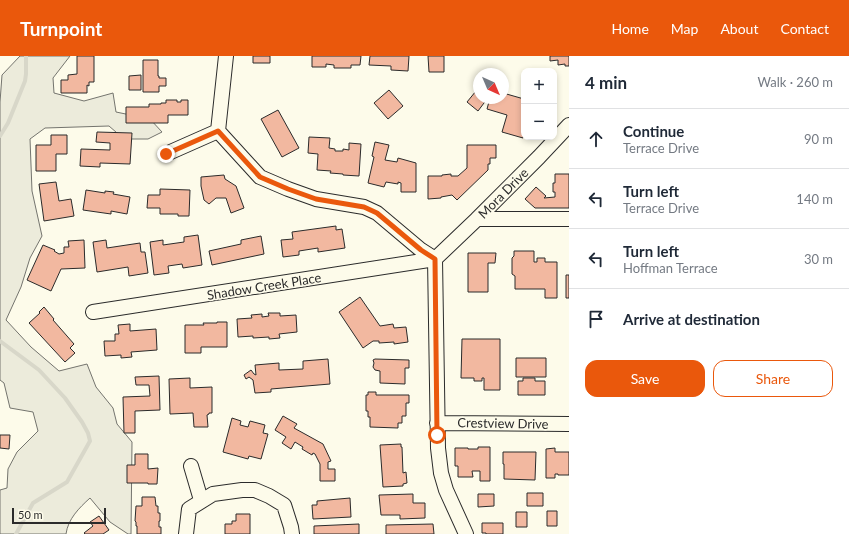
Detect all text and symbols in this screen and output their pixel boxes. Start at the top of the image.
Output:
text: Turnpoint [20,17,102,40]
text: Home [611,20,649,37]
text: Map [671,20,698,37]
text: About [720,20,758,37]
text: Contact [780,20,829,37]
north arrow [473,68,509,104]
map controls [521,68,557,140]
button: + [521,68,557,104]
text: 4 min [585,72,627,93]
text: Walk · 260 m [757,74,833,90]
button: − [521,104,557,140]
text: Continue [623,122,684,140]
icon: ahead [585,128,607,150]
text: 90 m [804,131,833,147]
text: Terrace Drive [623,140,699,156]
route end [157,145,175,163]
street label: Mora Drive [474,164,532,222]
text: Turn left [623,182,679,200]
icon: left [585,188,607,210]
text: 140 m [796,191,833,207]
text: Terrace Drive [623,200,699,216]
text: Turn left [623,242,679,260]
icon: left [585,248,607,270]
text: 30 m [804,251,833,267]
text: Hoffman Terrace [623,260,718,276]
street label: Shadow Creek Place [206,269,322,303]
icon: arrive [585,308,607,330]
text: Arrive at destination [623,310,760,328]
button: Save [585,360,705,397]
button: Share [713,360,833,397]
street label: Crestview Drive [457,414,549,432]
route start [428,426,446,444]
scale bar [12,506,106,525]
text: 50 m [18,508,43,521]

